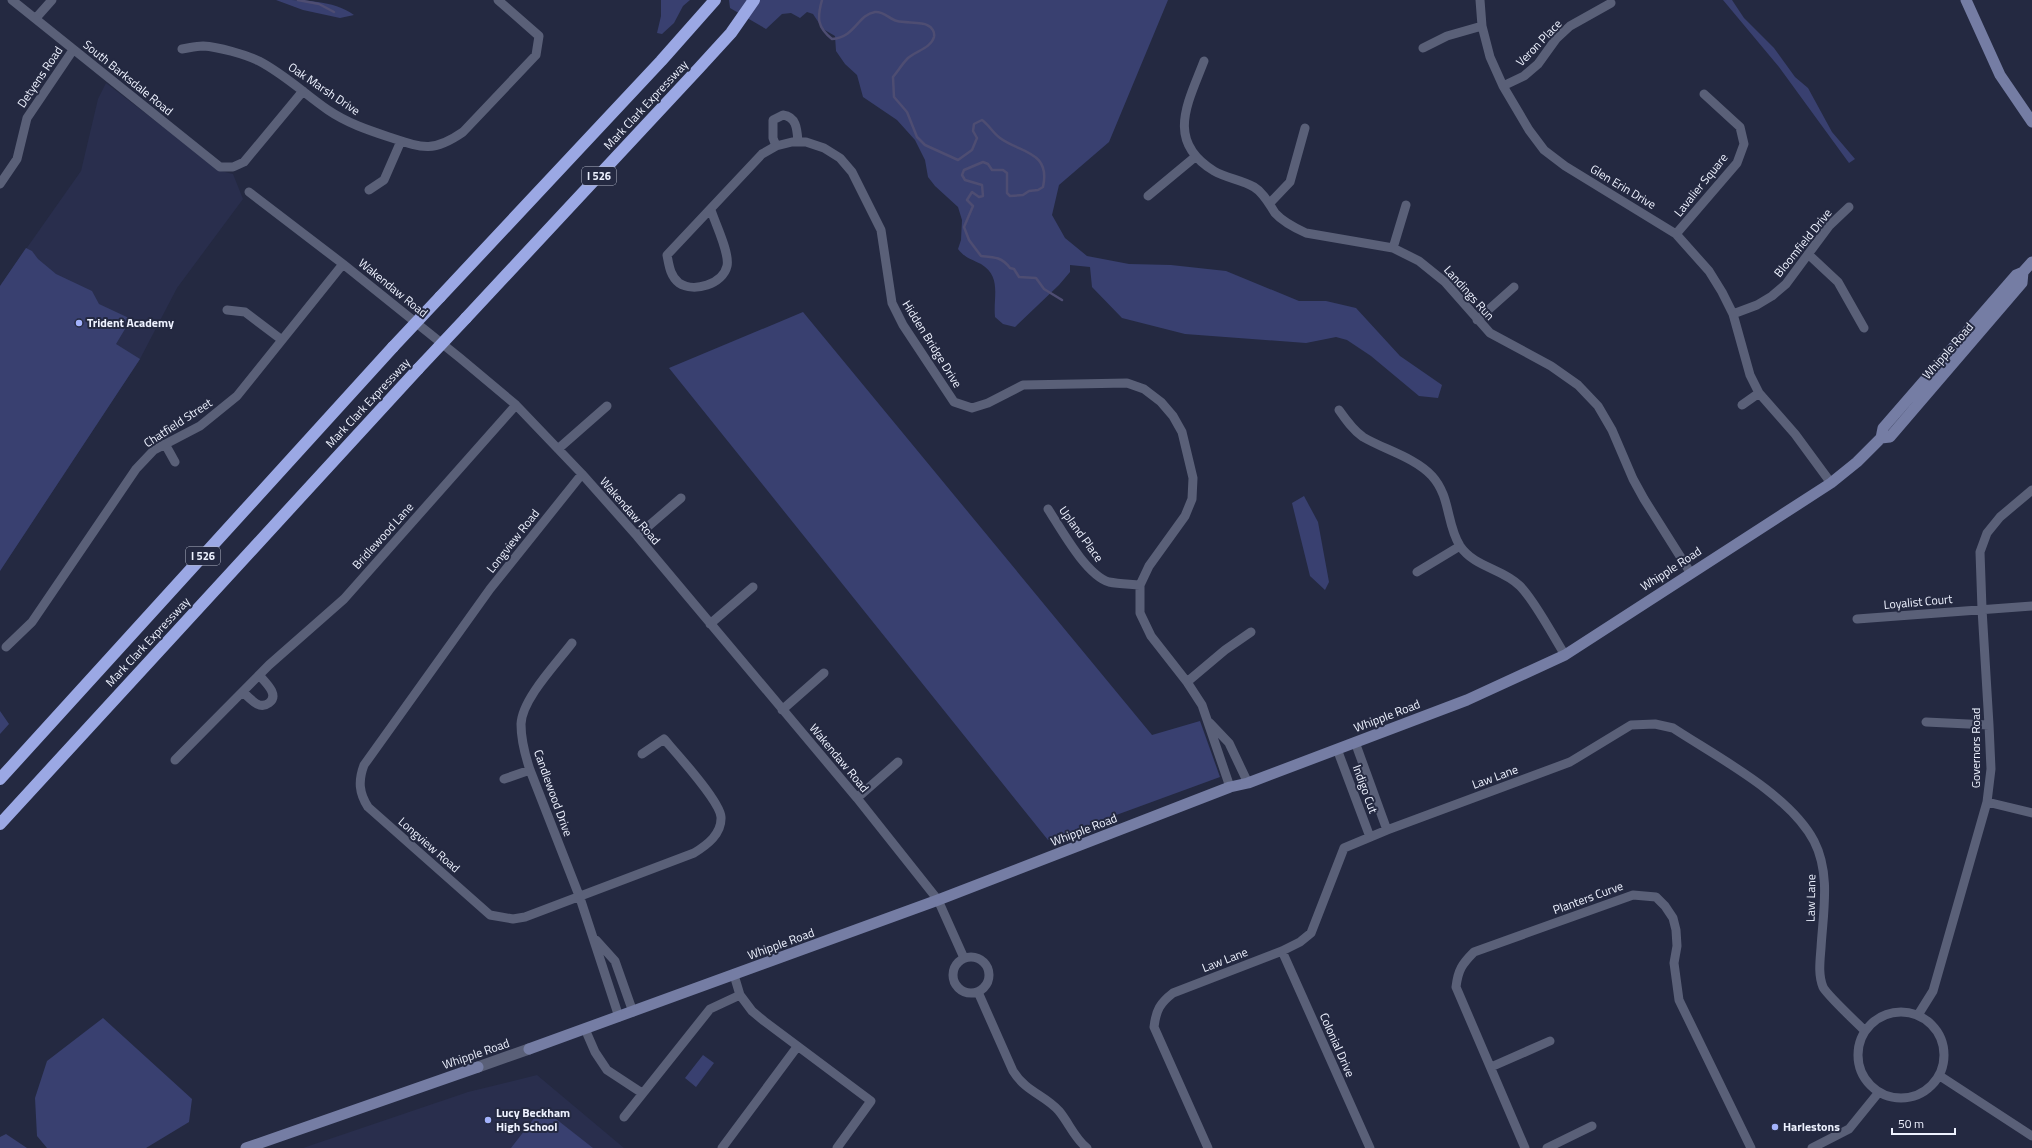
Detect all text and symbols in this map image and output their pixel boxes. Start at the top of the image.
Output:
street label: Veron Place [1511,15,1566,71]
street label: South Barksdale Road [79,35,178,120]
street label: Detyens Road [12,42,67,111]
street label: Mark Clark Expressway [599,55,693,154]
street label: Oak Marsh Drive [284,57,364,120]
street label: Lavalier Square [1669,149,1732,221]
street label: Glen Erin Drive [1587,159,1660,214]
road number: I 526 [582,167,616,185]
street label: Bloomfield Drive [1769,204,1836,281]
street label: Wakendaw Road [354,254,432,322]
street label: Landings Run [1439,261,1499,324]
street label: Hidden Bridge Drive [898,296,967,391]
place label: Trident Academy [87,313,174,332]
marker: Trident Academy [74,318,84,328]
street label: Whipple Road [1918,318,1978,383]
street label: Mark Clark Expressway [321,353,415,452]
street label: Chatfield Street [140,393,216,452]
street label: Wakendaw Road [595,472,665,549]
street label: Bridlewood Lane [347,498,418,573]
street label: Upland Place [1055,502,1108,566]
street label: Longview Road [481,505,544,577]
street label: Whipple Road [1636,542,1705,596]
road number: I 526 [186,547,220,565]
street label: Loyalist Court [1883,589,1954,614]
street label: Mark Clark Expressway [101,592,195,691]
street label: Whipple Road [1351,694,1423,737]
street label: Governors Road [1966,708,1985,788]
street label: Wakendaw Road [805,719,874,796]
street label: Candlewood Drive [529,747,578,839]
street label: Law Lane [1469,759,1521,794]
street label: Indigo Cut [1348,762,1383,817]
street label: Whipple Road [1048,808,1120,851]
street label: Longview Road [394,812,465,877]
street label: Law Lane [1801,874,1820,922]
street label: Planters Curve [1550,876,1626,919]
street label: Whipple Road [745,923,817,964]
street label: Law Lane [1199,942,1251,977]
street label: Colonial Drive [1315,1010,1360,1080]
street label: Whipple Road [440,1033,512,1074]
place label: Lucy Beckham High School [496,1103,570,1136]
scale bar [1892,1110,1955,1136]
text: 50 m [1898,1114,1924,1133]
marker: Lucy Beckham High School [483,1115,493,1125]
place label: Harlestons [1783,1117,1840,1136]
marker: Harlestons [1770,1122,1780,1132]

